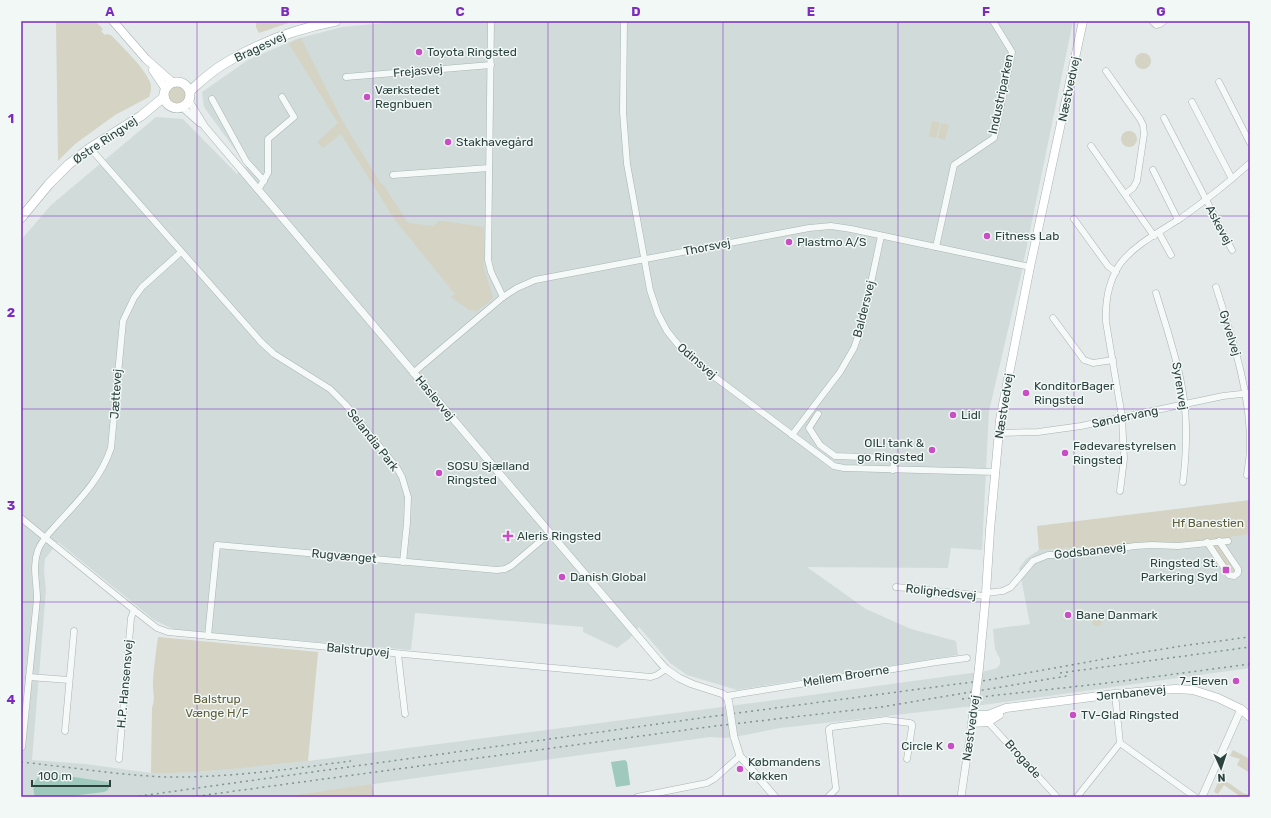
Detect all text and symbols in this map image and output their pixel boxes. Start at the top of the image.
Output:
text: A [105,4,115,19]
text: B [280,4,290,19]
text: C [455,4,465,19]
text: D [631,4,641,19]
text: E [807,4,815,19]
text: F [982,4,990,19]
text: G [1156,4,1166,19]
street label: Bragesvej [232,29,288,65]
place label: Toyota Ringsted [427,45,517,59]
marker: Toyota Ringsted [414,47,424,57]
street label: Industriparken [986,53,1016,135]
street label: Næstvedvej [1055,55,1083,123]
street label: Frejasvej [393,62,443,80]
place label: Værkstedet Regnbuen [375,83,440,111]
marker: Værkstedet Regnbuen [362,92,372,102]
text: 1 [8,111,14,126]
street label: Østre Ringvej [70,113,140,167]
place label: Stakhavegård [456,135,533,149]
marker: Stakhavegård [443,137,453,147]
street label: Askevej [1203,203,1235,247]
place label: Fitness Lab [995,229,1059,243]
marker: Fitness Lab [982,231,992,241]
place label: Plastmo A/S [797,235,866,249]
street label: Thorsvej [682,236,732,258]
marker: Plastmo A/S [784,237,794,247]
street label: Baldersvej [850,279,878,339]
text: 2 [7,305,15,320]
street label: Gyvelvej [1216,308,1244,358]
street label: Odinsvej [674,340,720,382]
street label: Syrenvej [1169,361,1191,411]
street label: Jættevej [107,368,125,420]
street label: Næstvedvej [992,372,1016,440]
street label: Haslevvej [412,373,458,423]
place label: KonditorBager Ringsted [1034,379,1115,407]
marker: KonditorBager Ringsted [1021,388,1031,398]
street label: Søndervang [1091,403,1159,431]
street label: Selandia Park [344,406,402,475]
place label: Lidl [961,408,981,422]
marker: Lidl [948,410,958,420]
place label: OIL! tank & go Ringsted [857,436,925,464]
place label: Fødevarestyrelsen Ringsted [1073,439,1176,467]
marker: OIL! tank & go Ringsted [927,445,937,455]
marker: Fødevarestyrelsen Ringsted [1060,448,1070,458]
place label: SOSU Sjælland Ringsted [447,459,529,487]
marker: SOSU Sjælland Ringsted [434,468,444,478]
text: 3 [7,498,16,513]
park label: Hf Banestien [1172,516,1244,530]
place label: Aleris Ringsted [517,529,601,543]
marker: Aleris Ringsted [502,530,514,542]
street label: Godsbanevej [1053,540,1127,562]
street label: Rugvænget [311,546,377,566]
place label: Ringsted St. Parkering Syd [1141,556,1218,584]
marker: Ringsted St. Parkering Syd [1221,565,1231,575]
place label: Danish Global [570,570,646,584]
marker: Danish Global [557,572,567,582]
street label: Rolighedsvej [905,581,977,603]
place label: Bane Danmark [1076,608,1159,622]
marker: Bane Danmark [1063,610,1073,620]
street label: H.P. Hansensvej [114,639,136,729]
street label: Balstrupvej [326,640,390,660]
street label: Mellem Broerne [802,662,890,690]
place label: 7-Eleven [1179,674,1228,688]
marker: 7-Eleven [1231,676,1241,686]
street label: Jernbanevej [1096,682,1166,704]
text: 4 [7,692,16,707]
park label: Balstrup Vænge H/F [185,692,249,720]
street label: Næstvedvej [959,694,983,762]
place label: TV-Glad Ringsted [1081,708,1179,722]
marker: TV-Glad Ringsted [1068,710,1078,720]
street label: Brogade [1002,737,1044,781]
place label: Circle K [901,739,944,753]
marker: Circle K [946,741,956,751]
north arrow [1201,748,1241,788]
place label: Købmandens Køkken [748,755,821,783]
scale bar [32,762,110,788]
marker: Købmandens Køkken [735,764,745,774]
text: 100 m [38,769,72,783]
text: N [1217,771,1226,784]

